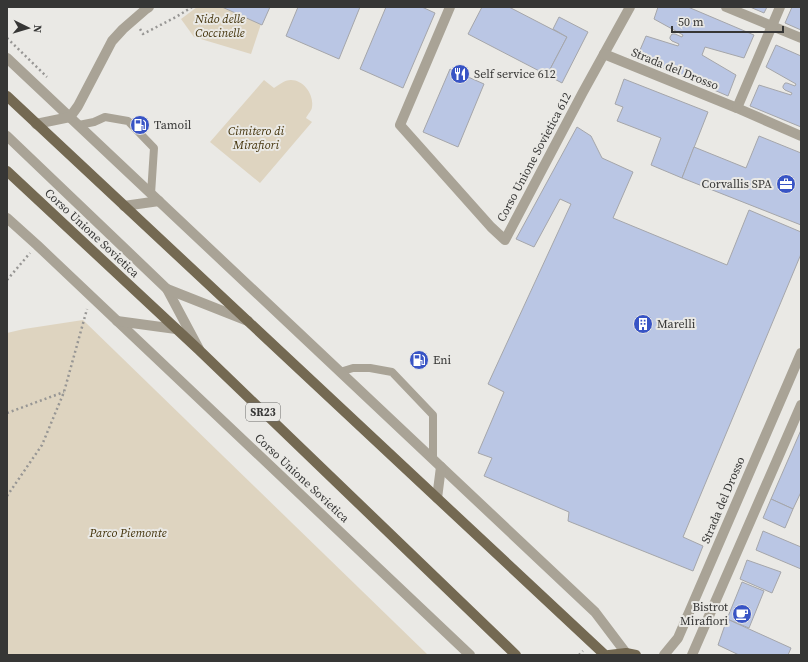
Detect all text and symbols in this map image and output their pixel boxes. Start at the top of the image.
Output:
north arrow [8,8,48,48]
scale bar [672,8,783,34]
park label: Nido delle Coccinelle [194,11,245,41]
text: 50 m [678,14,704,30]
text: N [30,24,45,33]
street label: Strada del Drosso [629,44,721,94]
restaurant icon: Self service 612 [449,63,471,85]
place label: Self service 612 [474,66,556,82]
street label: Corso Unione Sovietica 612 [493,89,575,225]
fuel station icon: Tamoil [129,114,151,136]
place label: Tamoil [154,117,192,133]
park label: Cimitero di Mirafiori [228,123,284,153]
office icon: Corvallis SPA [775,173,797,195]
place label: Corvallis SPA [702,176,772,192]
street label: Corso Unione Sovietica [41,185,143,282]
building icon: Marelli [632,313,654,335]
place label: Marelli [657,316,696,332]
fuel station icon: Eni [408,349,430,371]
place label: Eni [433,352,452,368]
road number: SR23 [246,403,280,421]
street label: Corso Unione Sovietica [251,430,353,527]
street label: Strada del Drosso [698,454,749,546]
park label: Parco Piemonte [88,525,167,541]
place label: Bistrot Mirafiori [680,599,728,629]
cafe icon: Bistrot Mirafiori [731,603,753,625]

